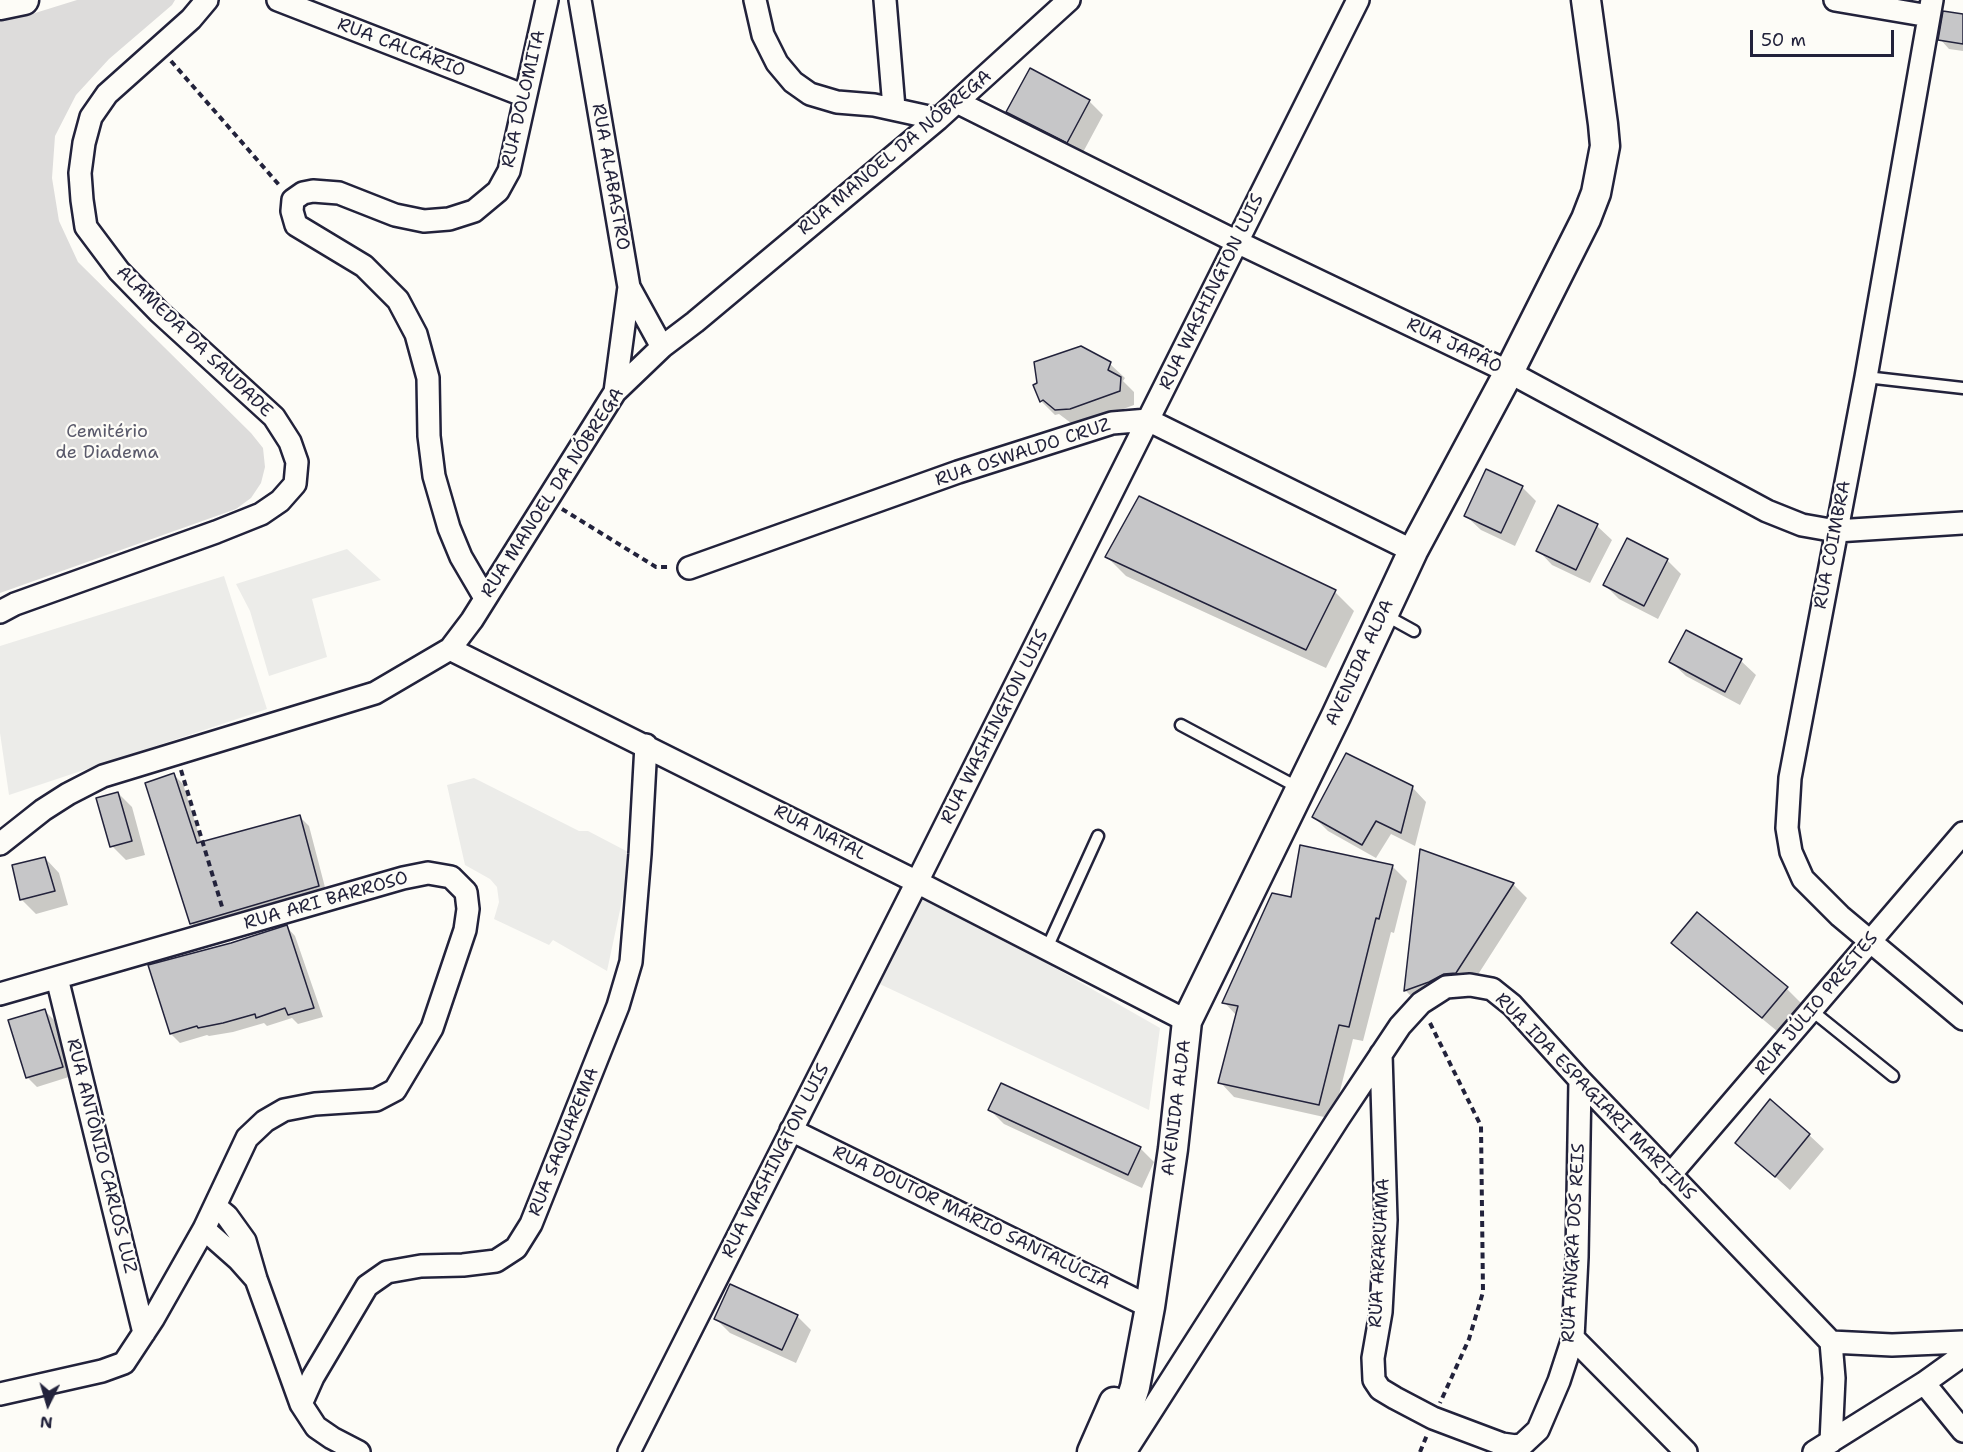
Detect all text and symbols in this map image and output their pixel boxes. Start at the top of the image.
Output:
street label: RUA CALCÁRIO [334,14,468,82]
scale bar [1753,18,1897,56]
street label: RUA DOLOMITA [498,28,550,170]
text: 50 m [1761,28,1806,52]
street label: RUA MANOEL DA NÓBREGA [794,66,996,240]
street label: RUA ALABASTRO [586,102,634,252]
street label: RUA WASHINGTON LUIS [1155,191,1269,393]
street label: ALAMEDA DA SAUDADE [111,262,277,422]
street label: RUA JAPÃO [1403,314,1505,378]
street label: RUA MANOEL DA NÓBREGA [477,384,629,602]
street label: RUA OSWALDO CRUZ [933,414,1113,492]
park label: Cemitério de Diadema [55,421,159,464]
street label: RUA COIMBRA [1810,479,1856,611]
street label: AVENIDA ALDA [1321,596,1399,730]
street label: RUA WASHINGTON LUIS [937,626,1053,828]
street label: RUA NATAL [770,800,870,866]
street label: RUA ARI BARROSO [241,867,411,935]
street label: RUA JÚLIO PRESTES [1751,928,1883,1080]
street label: RUA IDA ESPAGIARI MARTINS [1490,989,1700,1205]
street label: RUA ANTÔNIO CARLOS LUZ [61,1036,141,1276]
street label: AVENIDA ALDA [1158,1039,1196,1177]
street label: RUA WASHINGTON LUIS [718,1060,834,1262]
street label: RUA SAQUAREMA [524,1065,604,1219]
street label: RUA DOUTOR MÁRIO SANTALÚCIA [829,1141,1113,1295]
street label: RUA ANGRA DOS REIS [1558,1143,1590,1343]
street label: RUA ARARUAMA [1365,1178,1395,1328]
north arrow [18,1374,78,1434]
text: N [39,1411,54,1433]

